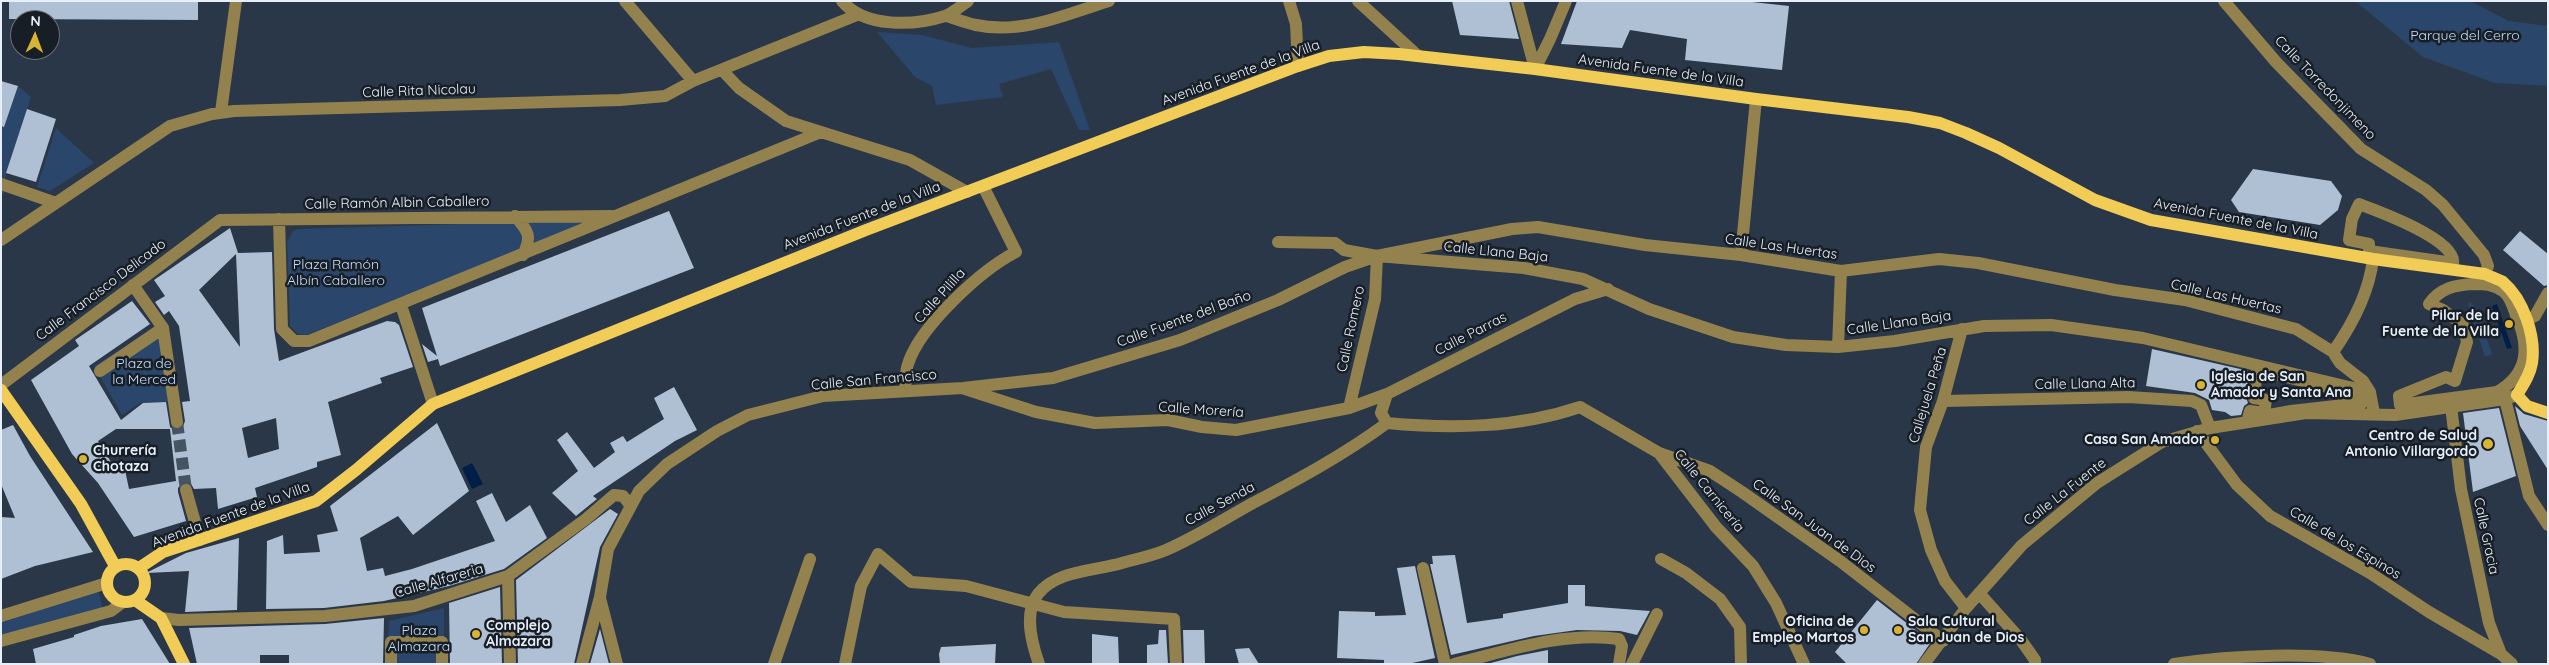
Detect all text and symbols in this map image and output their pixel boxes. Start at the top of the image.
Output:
north arrow [10,10,60,60]
text: N [30,12,41,30]
park label: Parque del Cerro [2410,28,2520,44]
street label: Calle Torredonjimeno [2271,32,2379,144]
street label: Avenida Fuente de la Villa [1160,37,1322,109]
street label: Avenida Fuente de la Villa [1577,51,1745,91]
street label: Calle Rita Nicolau [362,81,476,101]
street label: Avenida Fuente de la Villa [781,178,943,254]
street label: Calle Ramón Albin Caballero [305,193,489,213]
street label: Avenida Fuente de la Villa [2153,195,2319,243]
street label: Calle Las Huertas [1724,231,1838,263]
street label: Calle Francisco Delicado [33,236,169,344]
street label: Calle Llana Baja [1443,238,1549,266]
park label: Plaza Ramón Albín Caballero [287,257,385,290]
street label: Calle Pililla [911,265,969,327]
street label: Calle Las Huertas [2169,276,2283,318]
street label: Calle Romero [1334,284,1368,374]
street label: Calle Fuente del Baño [1115,287,1253,351]
street label: Calle Llana Baja [1846,307,1952,339]
place label: Pilar de la Fuente de la Villa [2382,308,2499,341]
street label: Calle Parras [1432,309,1510,359]
marker: Pilar de la Fuente de la Villa [2503,318,2515,330]
street label: Callejuela Peña [1905,345,1951,445]
park label: Plaza de la Merced [112,356,176,388]
street label: Calle San Francisco [810,366,938,394]
place label: Iglesia de San Amador y Santa Ana [2211,369,2351,402]
street label: Calle Llana Alta [2035,375,2135,393]
marker: Iglesia de San Amador y Santa Ana [2195,379,2207,391]
street label: Calle Morería [1158,399,1244,421]
place label: Centro de Salud Antonio Villargordo [2345,428,2477,461]
place label: Casa San Amador [2084,432,2205,448]
marker: Casa San Amador [2209,434,2221,446]
marker: Centro de Salud Antonio Villargordo [2481,437,2495,451]
place label: Churrería Chotaza [93,443,156,476]
street label: Calle Carnicería [1670,446,1748,536]
marker: Churrería Chotaza [77,453,89,465]
street label: Calle La Fuente [2021,455,2109,529]
street label: Calle San Juan de Dios [1749,476,1879,576]
street label: Avenida Fuente de la Villa [150,479,312,551]
street label: Calle Senda [1182,479,1258,529]
street label: Calle Gracia [2470,496,2502,576]
street label: Calle de los Espinos [2286,503,2404,583]
street label: Calle Alfareria [393,560,485,602]
place label: Oficina de Empleo Martos [1752,614,1854,646]
place label: Sala Cultural San Juan de Dios [1908,614,2024,646]
place label: Complejo Almazara [486,618,551,650]
park label: Plaza Almazara [388,623,450,656]
marker: Oficina de Empleo Martos [1858,624,1870,636]
marker: Sala Cultural San Juan de Dios [1892,624,1904,636]
marker: Complejo Almazara [470,628,482,640]

